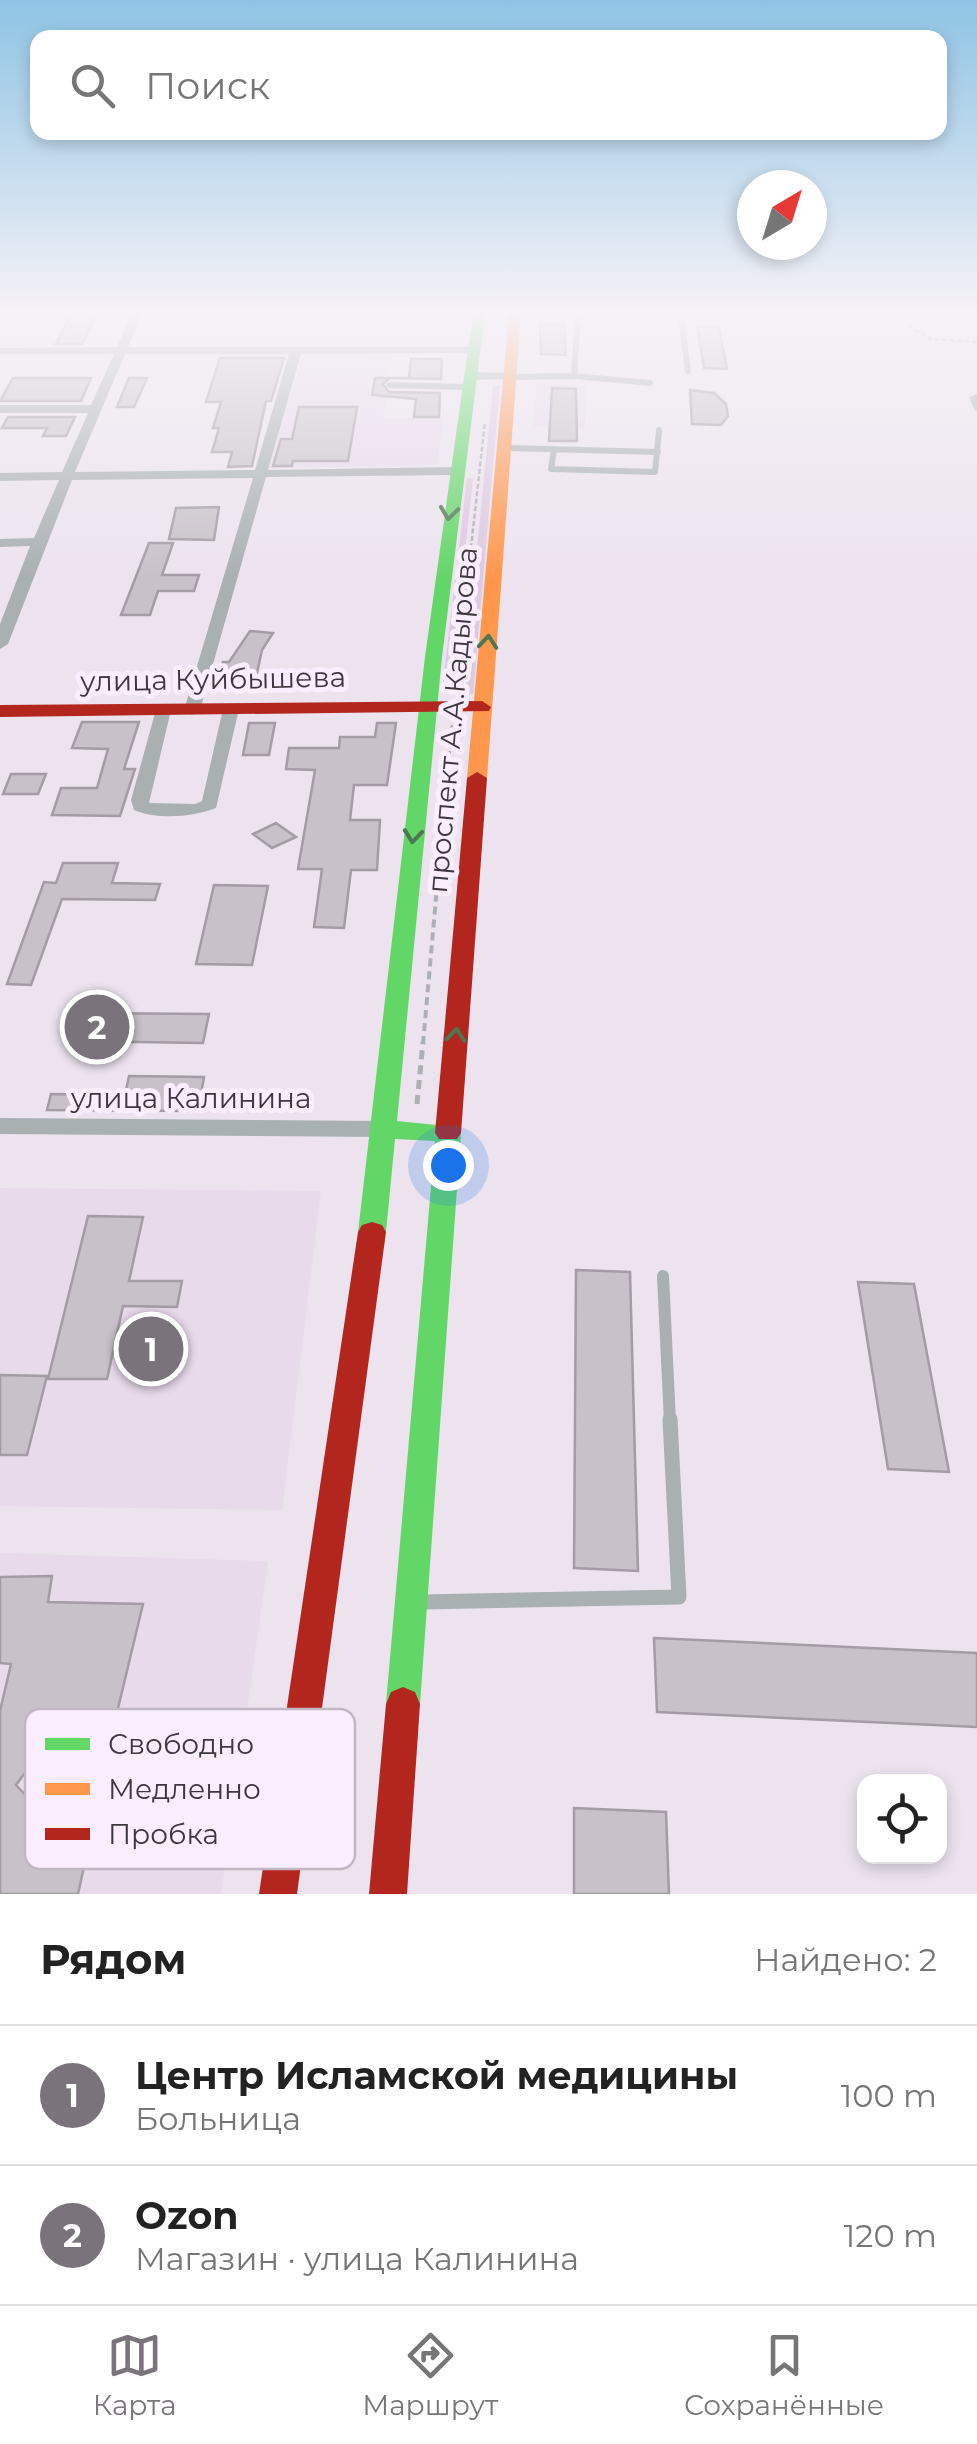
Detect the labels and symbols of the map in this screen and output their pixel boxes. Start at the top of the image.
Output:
north arrow [737,170,827,260]
one-way arrow [439,505,460,521]
street label: проспект А.А.Кадырова [420,546,484,894]
one-way arrow [477,633,498,649]
street label: улица Куйбышева [79,660,346,698]
one-way arrow [402,828,424,844]
pin: 2 [64,990,130,1064]
one-way arrow [445,1027,466,1043]
street label: улица Калинина [70,1081,311,1115]
your location [423,1140,474,1191]
pin: 1 [118,1312,184,1386]
legend [25,1709,355,1869]
text: Свободно [108,1727,254,1761]
text: Медленно [108,1772,261,1806]
text: Пробка [108,1817,219,1851]

